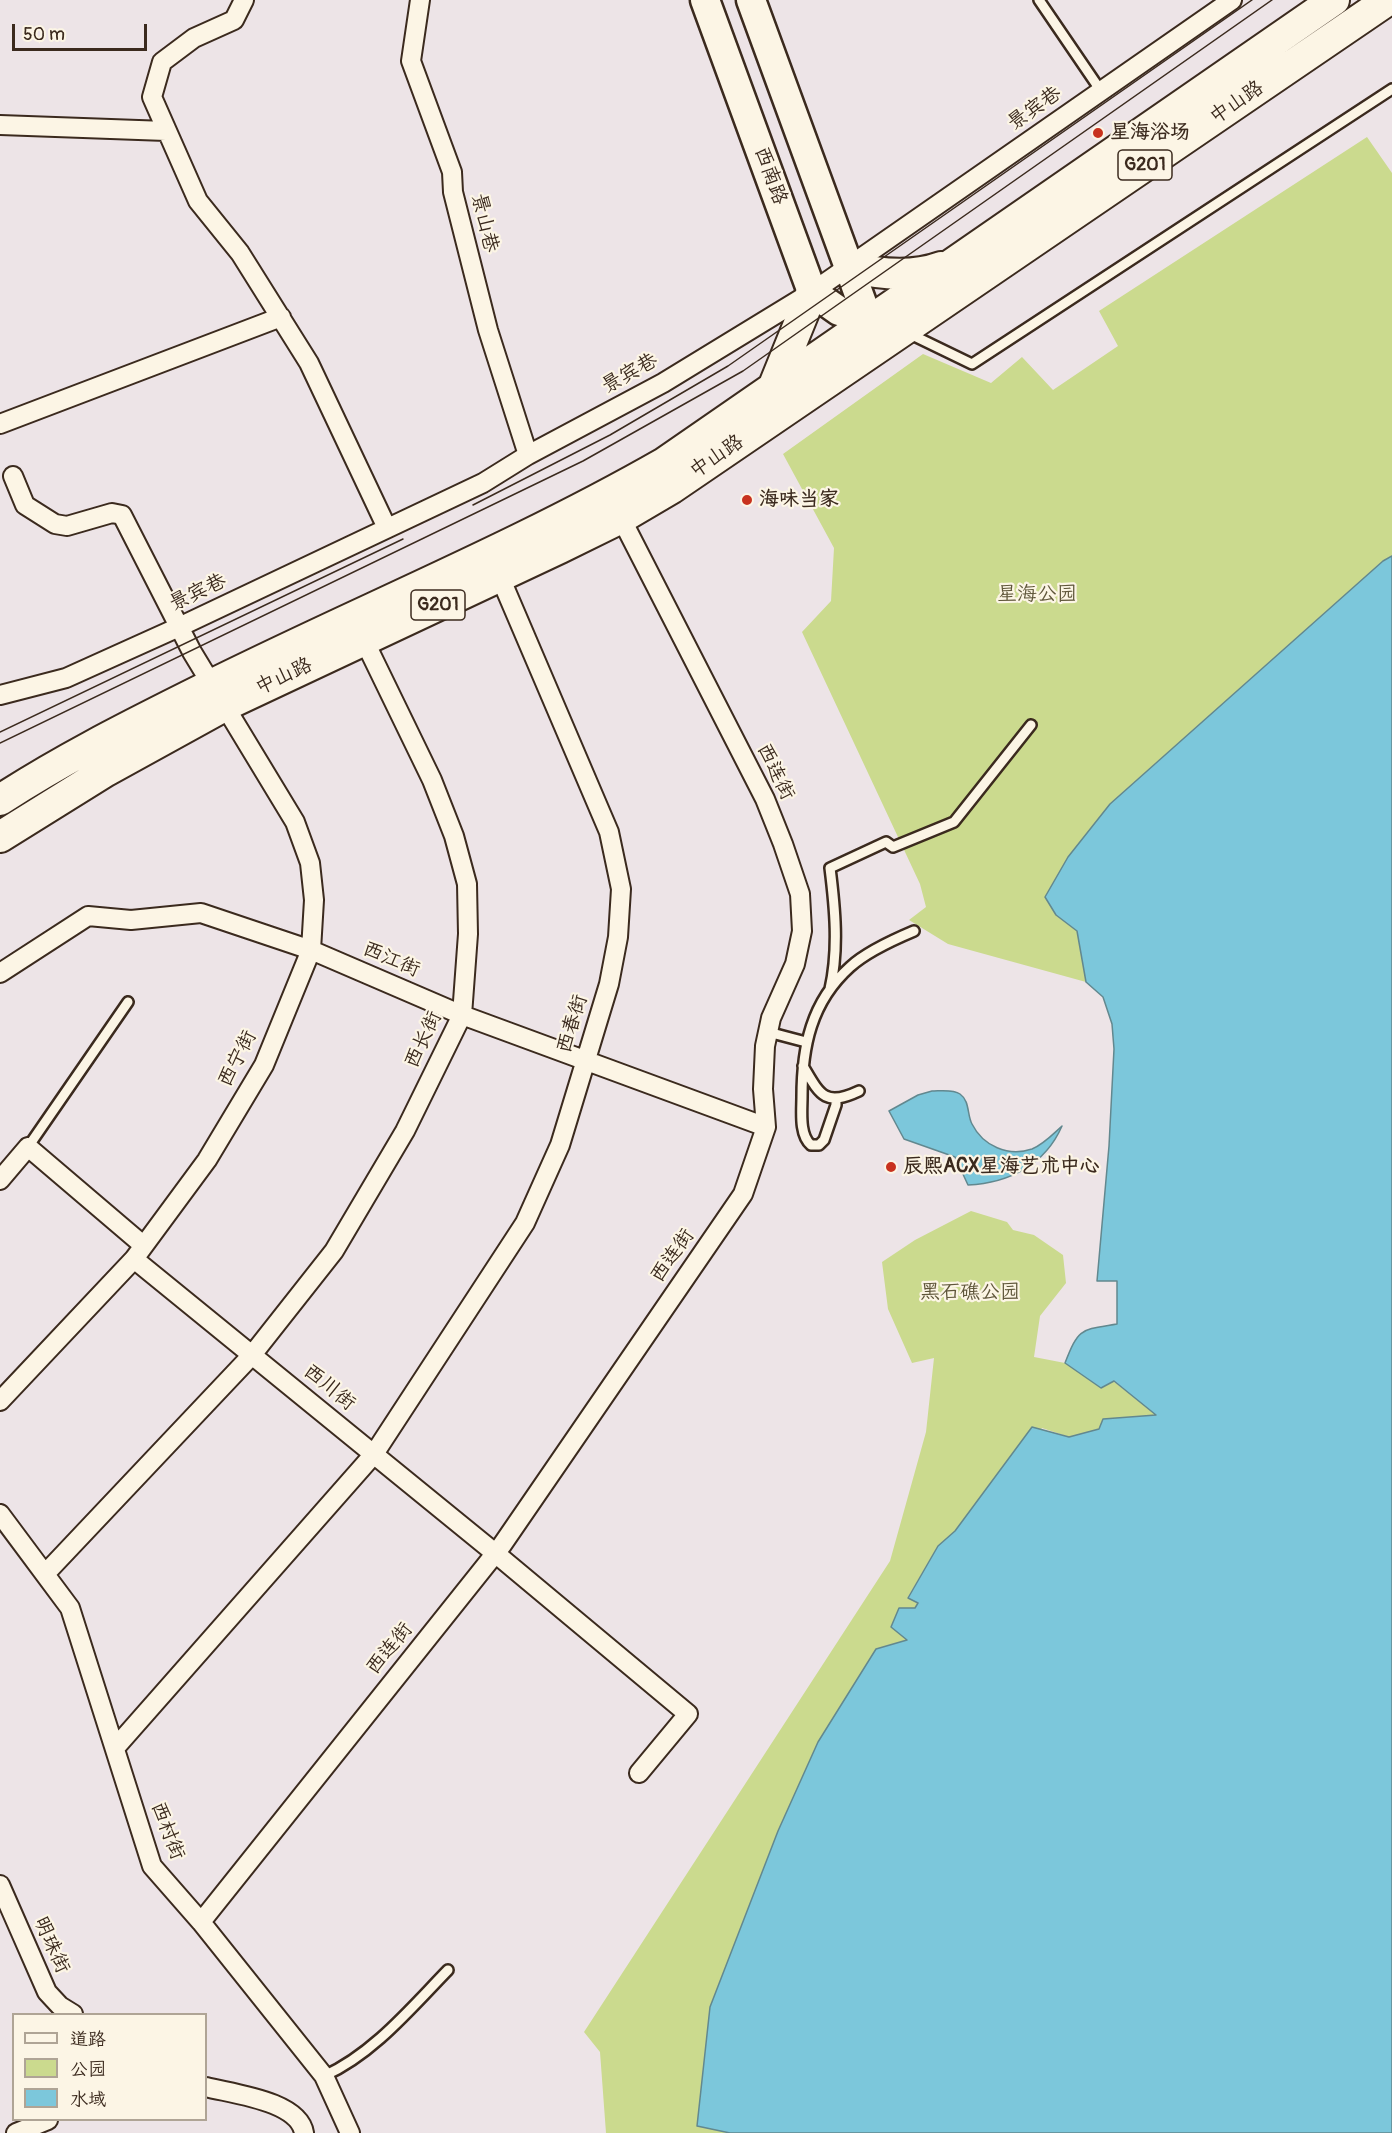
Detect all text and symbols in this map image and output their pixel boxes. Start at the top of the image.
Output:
scale bar [15,12,150,50]
text: 50 m [23,23,65,46]
street label: 中山路 [1205,76,1269,130]
street label: 景宾巷 [1004,82,1066,136]
place label: 星海浴场 [1110,121,1190,145]
marker: 星海浴场 [1091,126,1105,140]
street label: 西南路 [748,144,792,208]
road number: G201 [1118,150,1172,180]
street label: 景山巷 [466,191,502,255]
street label: 景宾巷 [598,349,662,399]
street label: 中山路 [685,430,749,484]
place label: 海味当家 [759,488,839,512]
marker: 海味当家 [740,493,754,507]
street label: 景宾巷 [166,569,230,617]
park label: 星海公园 [997,583,1077,607]
road number: G201 [411,590,465,620]
street label: 中山路 [252,653,316,701]
street label: 西连街 [751,740,799,804]
street label: 西江街 [359,937,423,983]
street label: 西春街 [553,992,593,1056]
street label: 西长街 [400,1008,448,1072]
street label: 西宁街 [214,1027,262,1091]
place label: 辰熙ACX星海艺术中心 [903,1155,1100,1179]
marker: 辰熙ACX星海艺术中心 [884,1160,898,1174]
street label: 西连街 [646,1225,700,1287]
park label: 黑石礁公园 [920,1281,1020,1305]
street label: 西川街 [298,1360,360,1416]
street label: 西连街 [362,1618,418,1680]
street label: 西村街 [145,1799,189,1863]
street label: 明珠街 [28,1913,74,1977]
legend [12,2013,207,2121]
text: 道路 [70,2028,106,2051]
text: 公园 [70,2058,106,2081]
text: 水域 [70,2088,106,2111]

